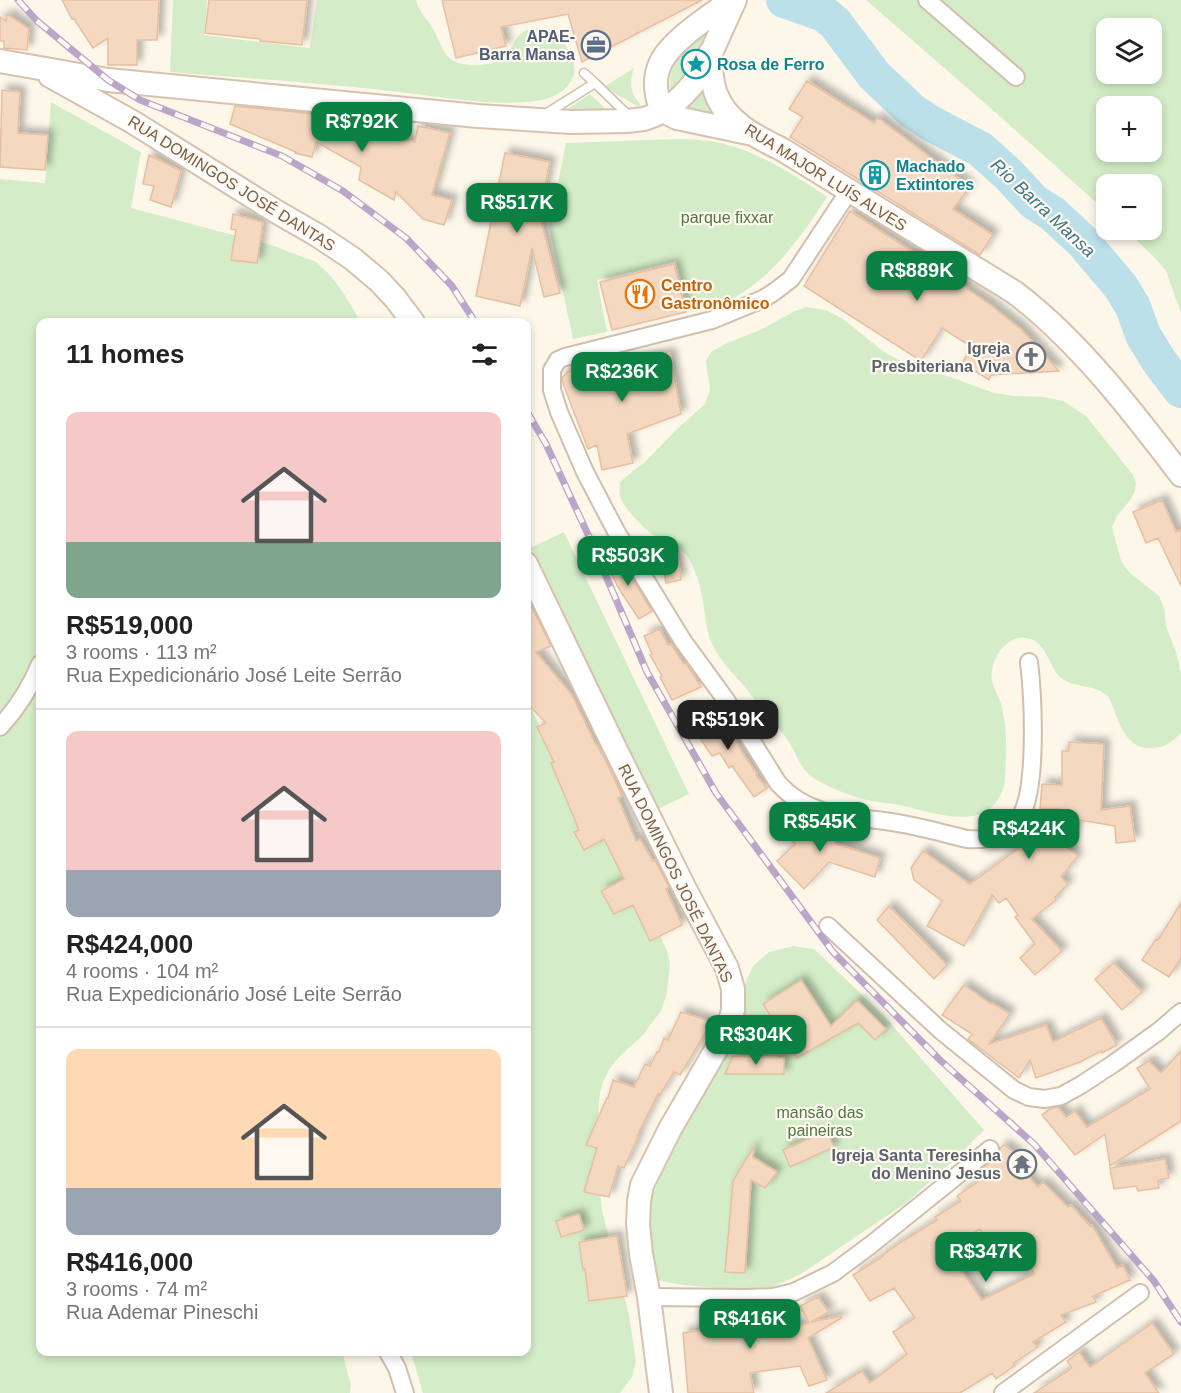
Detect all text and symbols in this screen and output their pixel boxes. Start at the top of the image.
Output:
map controls [1096,18,1162,240]
button: layers [1096,18,1162,84]
place label: APAE- Barra Mansa [479,28,575,63]
office icon: APAE- Barra Mansa [580,29,612,61]
place icon: Rosa de Ferro [680,48,712,80]
place label: Rosa de Ferro [717,56,825,73]
button: + [1096,96,1162,162]
pin: R$792K [313,102,411,153]
text: R$792K [325,110,399,132]
street label: RUA DOMINGOS JOSÉ DANTAS [125,112,339,254]
street label: RUA MAJOR LUÍS ALVES [742,120,910,234]
water label: Rio Barra Mansa [987,155,1099,261]
place label: Machado Extintores [896,158,974,193]
building icon: Machado Extintores [859,159,891,191]
button: − [1096,174,1162,240]
pin: R$517K [468,183,566,234]
text: R$517K [480,191,554,213]
park label: parque fixxar [681,209,774,226]
pin: R$889K [868,251,966,302]
text: R$889K [880,259,954,281]
place label: Centro Gastronômico [661,277,770,312]
restaurant icon: Centro Gastronômico [624,278,656,310]
icon: filters [468,338,501,371]
text: 11 homes [66,339,185,369]
place label: Igreja Presbiteriana Viva [872,340,1010,375]
church icon: Igreja Presbiteriana Viva [1015,341,1047,373]
pin: R$236K [573,352,671,403]
text: R$236K [585,360,659,382]
icon: home [230,451,338,559]
pin: R$503K [579,536,677,587]
text: R$503K [591,544,665,566]
text: R$519,000 [66,610,193,640]
text: 3 rooms · 113 m² [66,641,217,663]
text: Rua Expedicionário José Leite Serrão [66,664,402,686]
pin: R$519K [679,700,777,751]
text: R$519K [691,708,765,730]
street label: RUA DOMINGOS JOSÉ DANTAS [615,761,737,985]
icon: home [230,770,338,878]
pin: R$545K [771,802,869,853]
pin: R$424K [980,809,1078,860]
text: R$545K [783,810,857,832]
text: R$424K [992,817,1066,839]
text: R$424,000 [66,929,193,959]
text: 4 rooms · 104 m² [66,960,218,982]
text: Rua Expedicionário José Leite Serrão [66,983,402,1005]
pin: R$304K [707,1015,805,1066]
text: R$304K [719,1023,793,1045]
icon: home [230,1088,338,1196]
park label: mansão das paineiras [776,1104,864,1139]
place label: Igreja Santa Teresinha do Menino Jesus [831,1147,1001,1182]
temple icon: Igreja Santa Teresinha do Menino Jesus [1006,1148,1038,1180]
pin: R$347K [937,1232,1035,1283]
text: R$347K [949,1240,1023,1262]
text: R$416,000 [66,1247,193,1277]
text: 3 rooms · 74 m² [66,1278,207,1300]
pin: R$416K [701,1299,799,1350]
text: Rua Ademar Pineschi [66,1301,258,1323]
text: R$416K [713,1307,787,1329]

